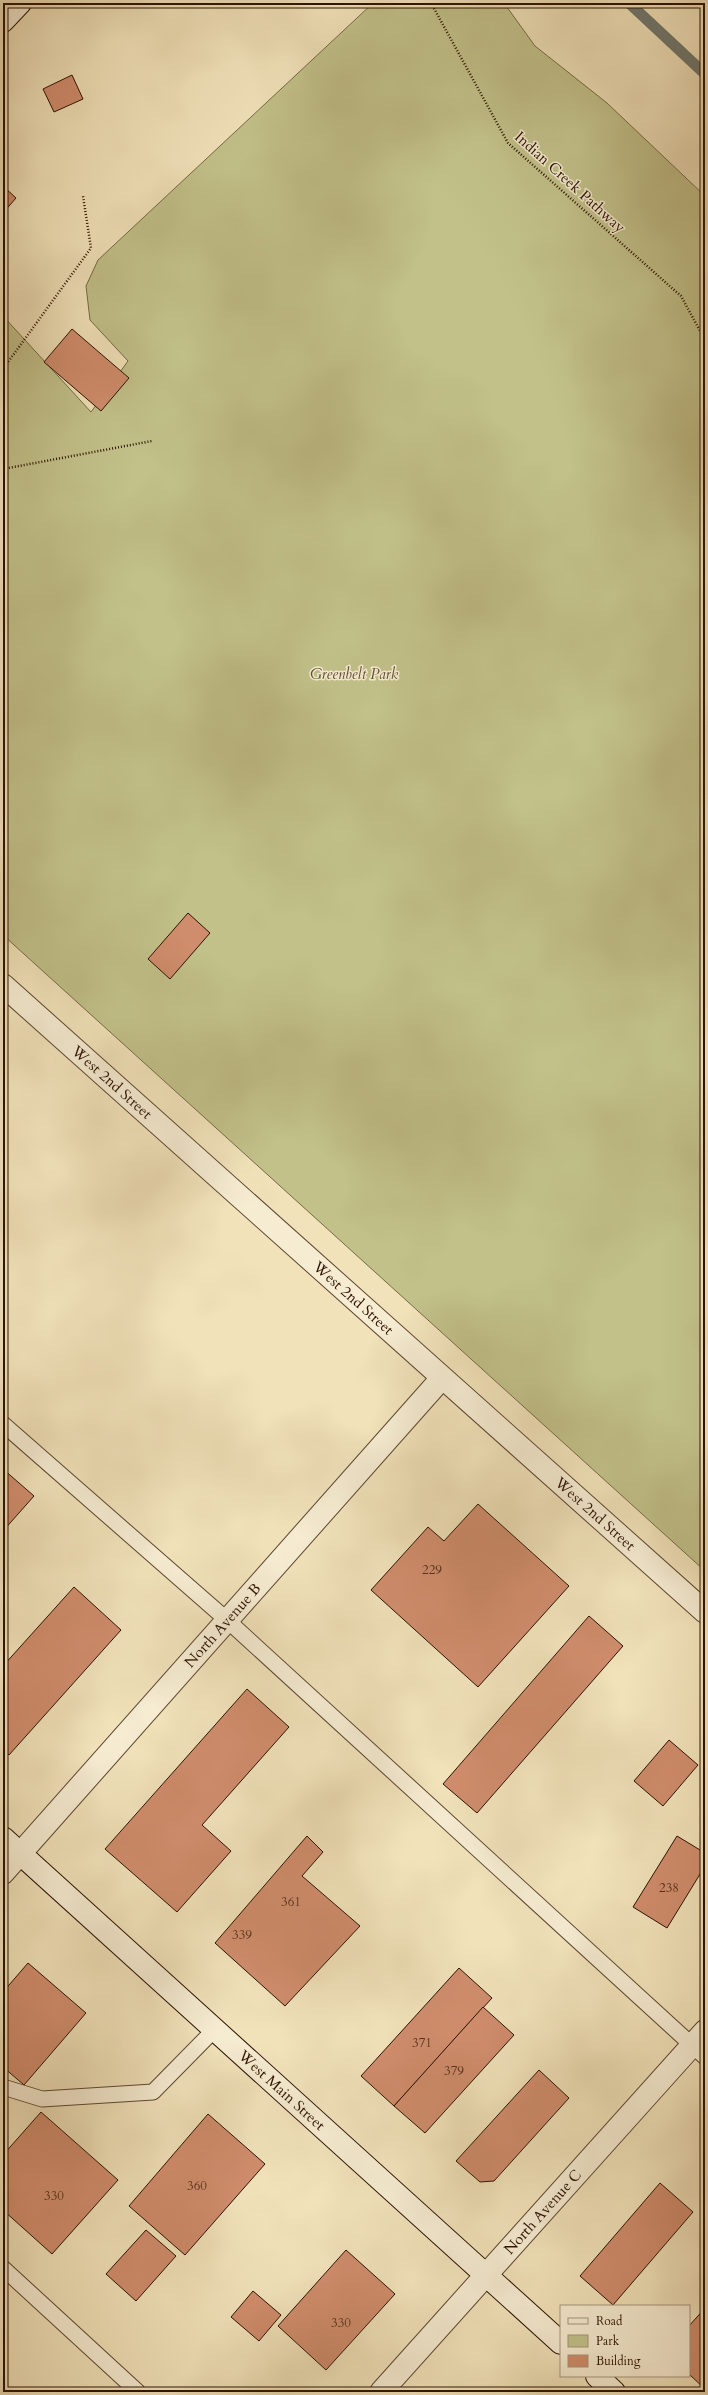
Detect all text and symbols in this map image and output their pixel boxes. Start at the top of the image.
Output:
street label: Indian Creek Pathway [510,127,630,237]
park label: Greenbelt Park [310,664,399,684]
street label: West 2nd Street [67,1040,157,1124]
street label: West 2nd Street [308,1256,398,1340]
street label: West 2nd Street [550,1472,640,1555]
house number: 229 [422,1561,442,1579]
street label: North Avenue B [180,1579,265,1672]
house number: 238 [659,1879,679,1897]
house number: 361 [281,1893,301,1911]
house number: 339 [232,1926,252,1944]
house number: 371 [412,2034,432,2052]
street label: West Main Street [233,2045,330,2135]
house number: 379 [444,2062,464,2080]
street label: North Avenue C [499,2165,586,2259]
house number: 360 [187,2177,207,2195]
house number: 330 [44,2187,64,2205]
legend [560,2305,690,2377]
text: Road [596,2313,623,2329]
house number: 330 [331,2314,351,2332]
text: Park [596,2333,620,2349]
text: Building [596,2353,641,2369]

